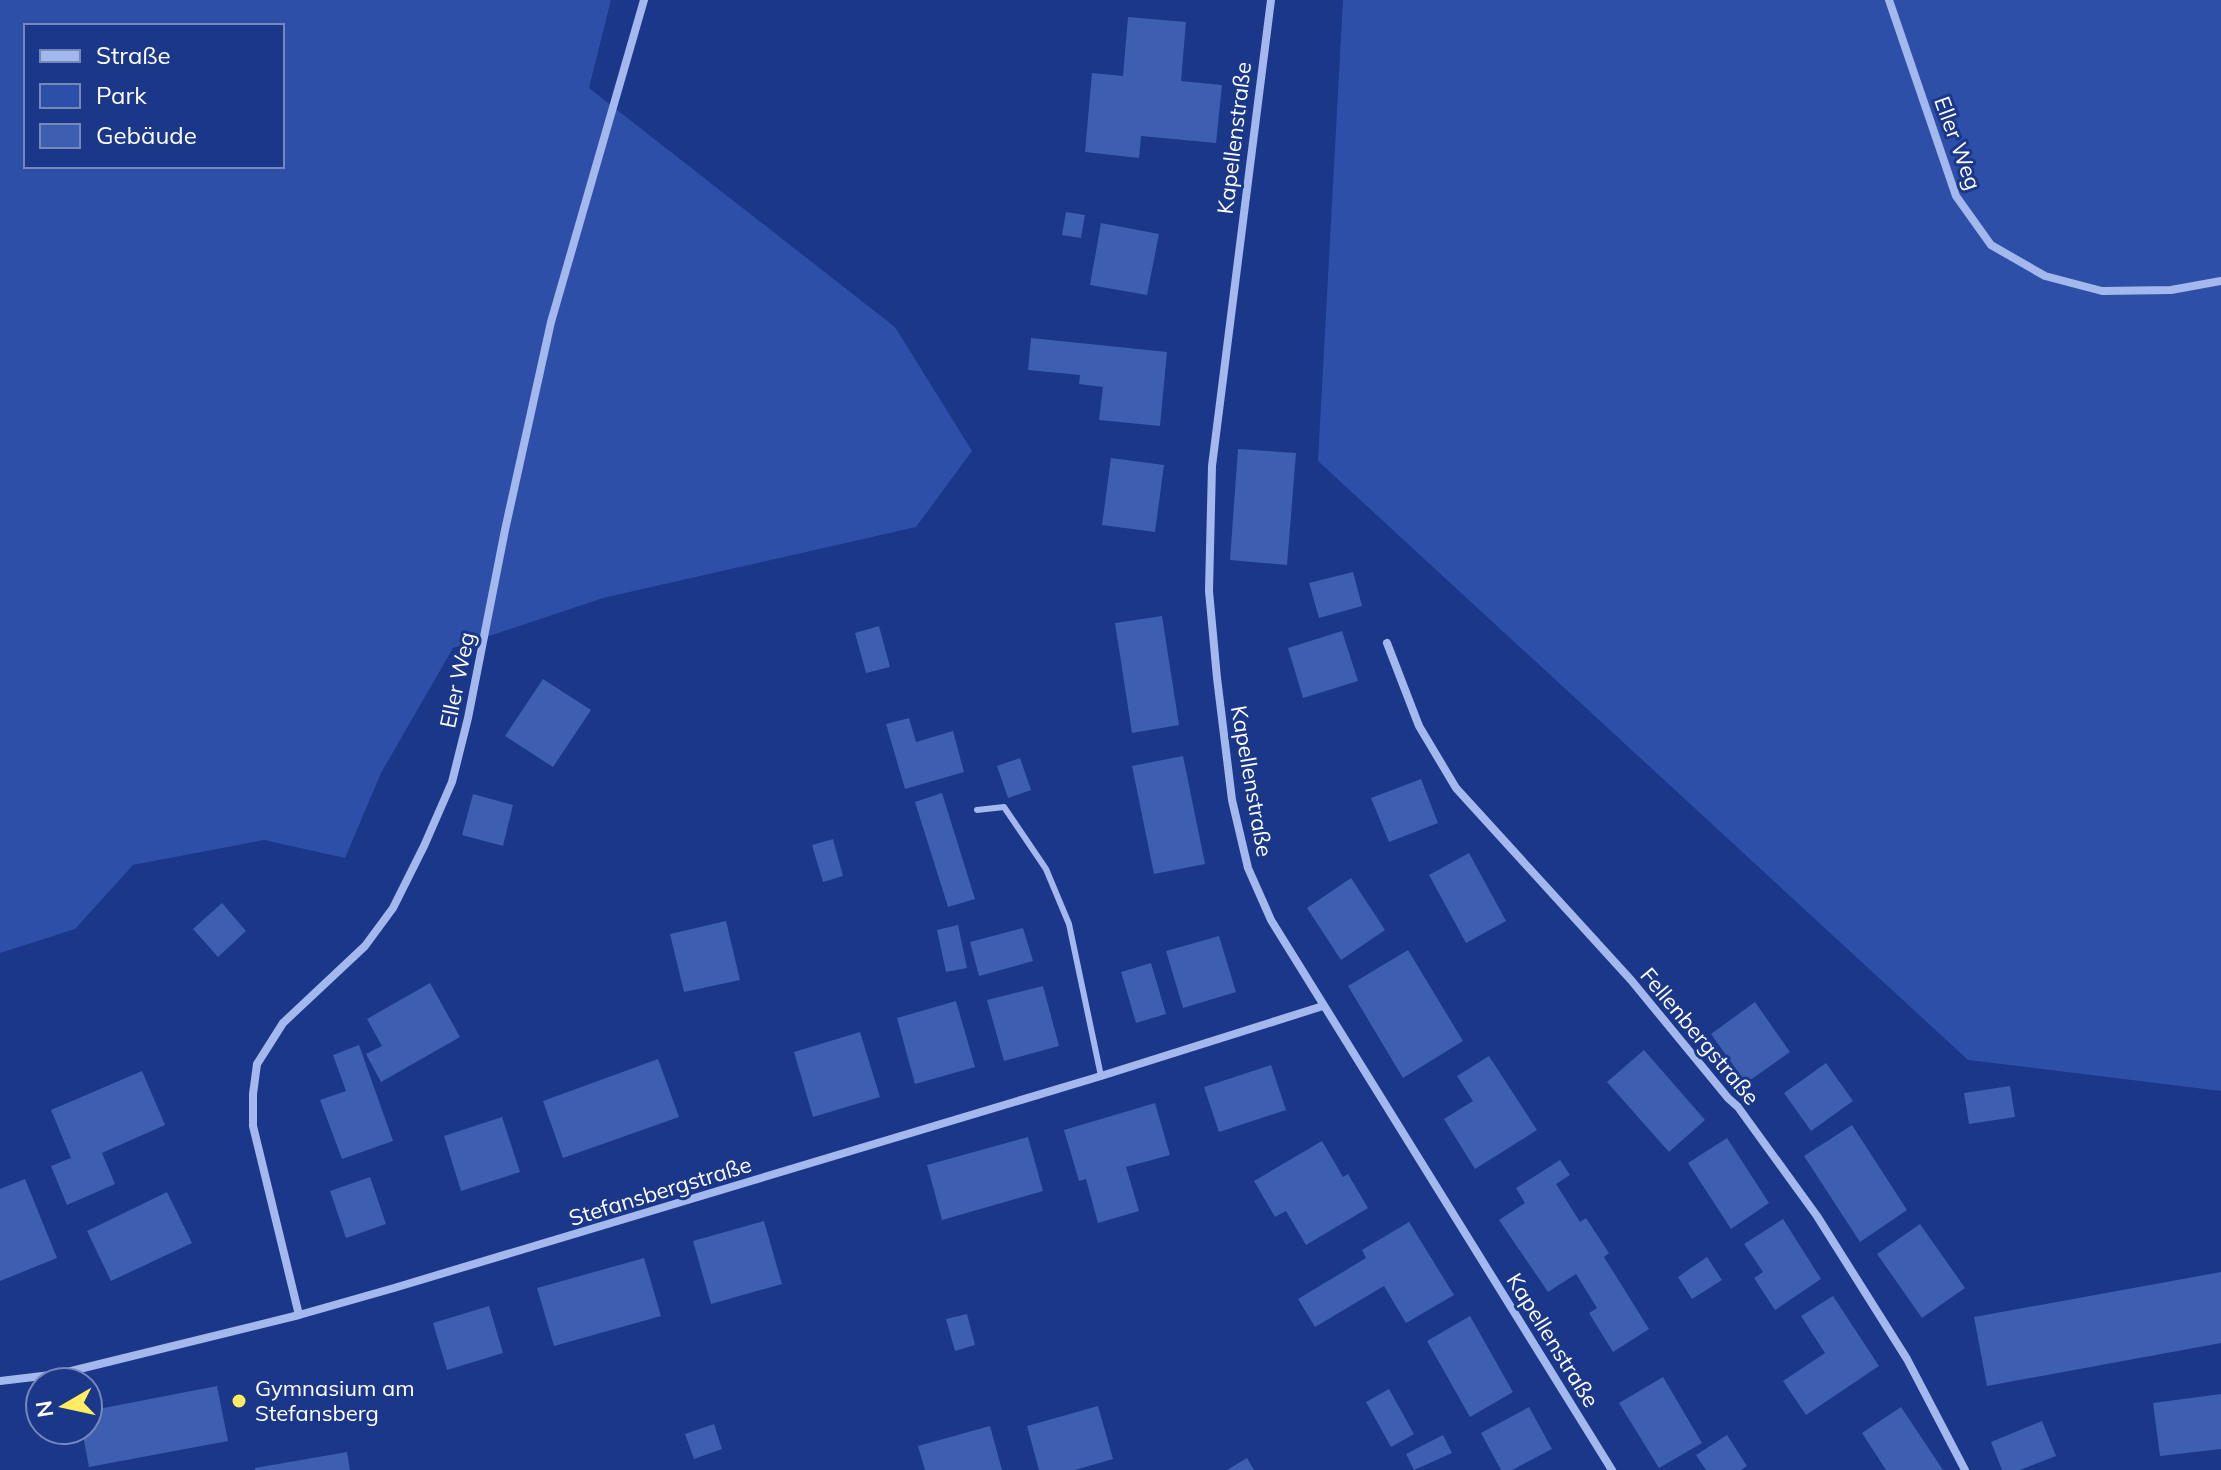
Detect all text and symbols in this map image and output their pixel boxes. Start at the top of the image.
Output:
legend [24,24,284,168]
text: Straße [96,40,171,70]
street label: Kapellenstraße [1211,60,1257,216]
text: Park [96,80,147,110]
street label: Eller Weg [1928,92,1988,194]
text: Gebäude [96,120,197,150]
street label: Eller Weg [433,629,481,731]
street label: Kapellenstraße [1225,703,1279,859]
street label: Fellenbergstraße [1634,961,1766,1111]
street label: Stefansbergstraße [565,1150,755,1232]
street label: Kapellenstraße [1501,1268,1605,1412]
north arrow [24,1366,104,1446]
place label: Gymnasium am Stefansberg [255,1374,415,1427]
marker: Gymnasium am Stefansberg [230,1392,248,1410]
text: N [29,1399,59,1420]

